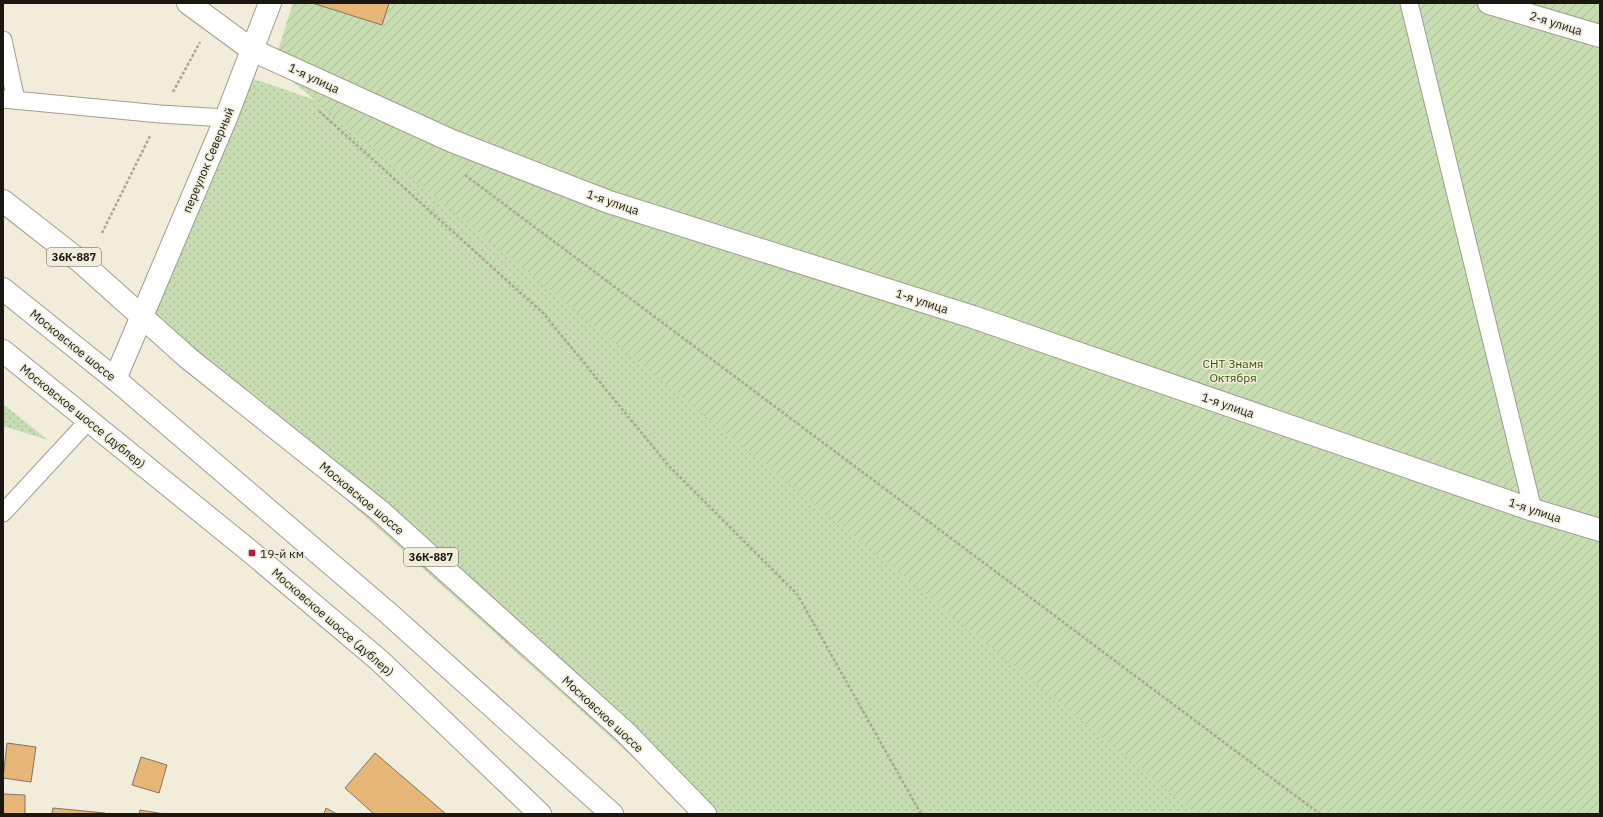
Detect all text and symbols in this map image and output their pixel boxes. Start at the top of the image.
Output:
street label: 2-я улица [1528,8,1585,38]
street label: 1-я улица [286,60,342,97]
street label: переулок Северный [179,105,237,215]
street label: 1-я улица [585,186,642,218]
road number: 36К-887 [47,248,101,266]
street label: 1-я улица [894,285,951,317]
street label: Московское шоссе [27,306,119,384]
park label: СНТ Знамя Октября [1203,356,1264,385]
street label: Московское шоссе (дублер) [17,361,149,471]
street label: 1-я улица [1200,389,1257,421]
street label: Московское шоссе [317,458,408,538]
street label: 1-я улица [1507,494,1564,526]
place label: 19-й км [260,546,304,561]
marker: 19-й км [247,548,257,558]
road number: 36К-887 [404,548,458,566]
street label: Московское шоссе (дублер) [269,565,397,679]
street label: Московское шоссе [559,672,647,756]

